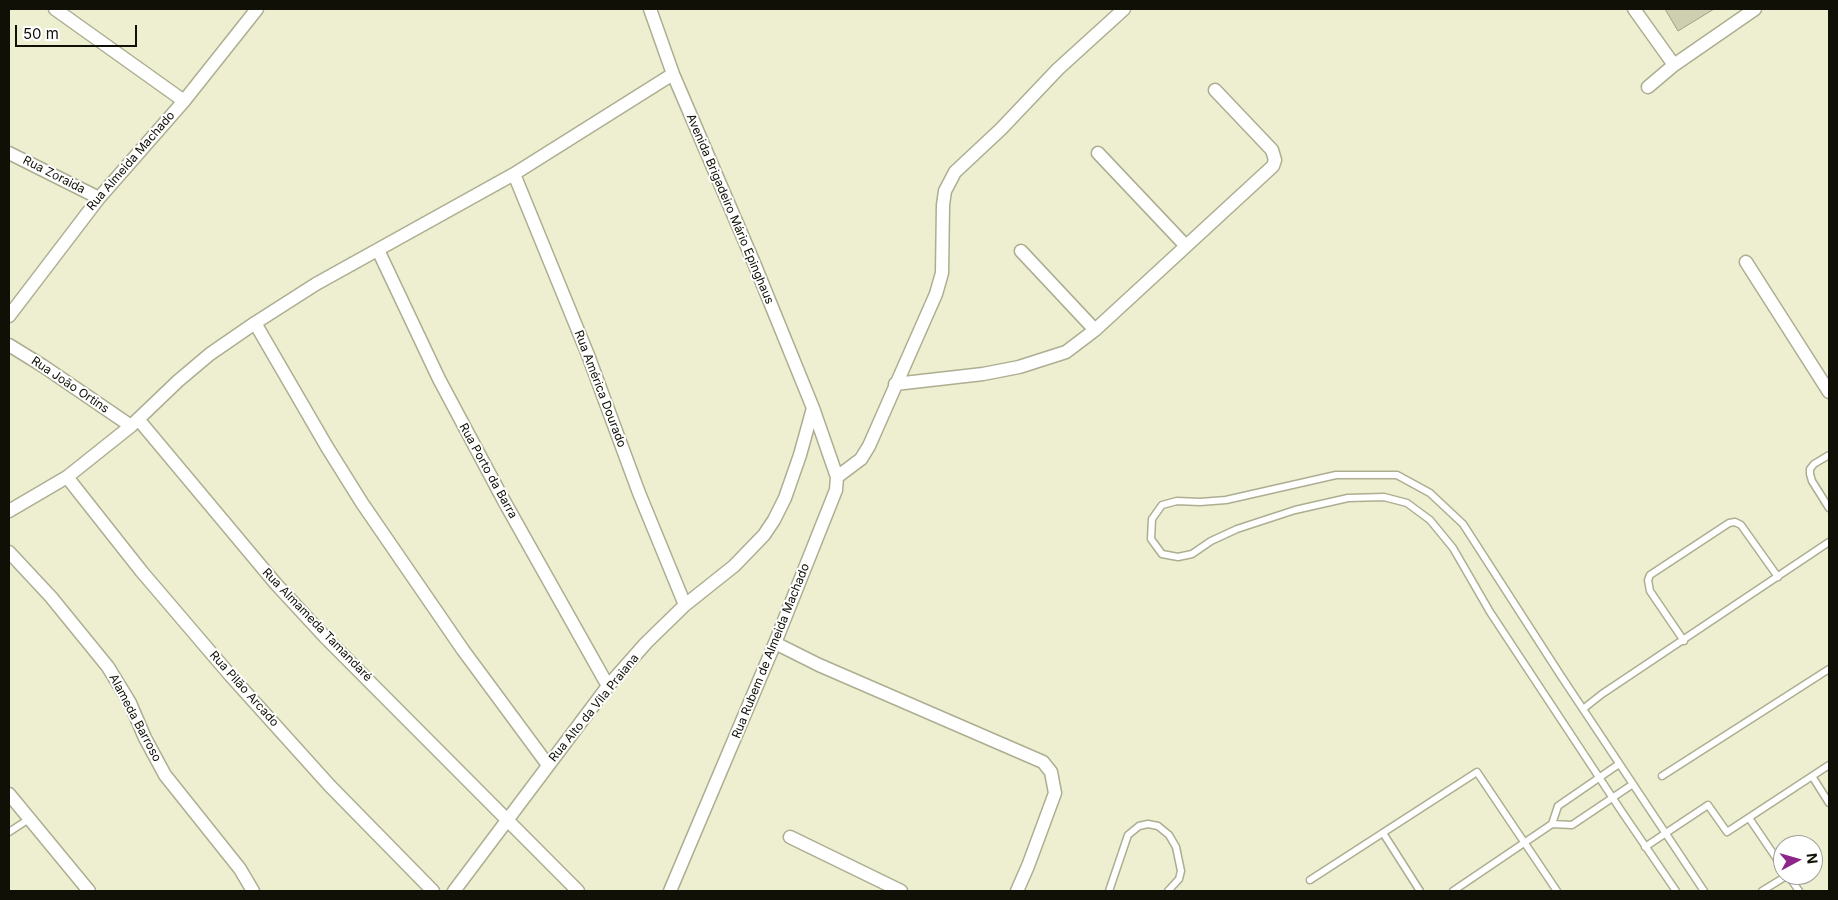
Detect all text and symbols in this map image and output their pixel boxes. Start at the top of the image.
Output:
scale bar [18,15,140,47]
text: 50 m [23,24,59,43]
street label: Rua Almeida Machado [84,108,178,214]
street label: Avenida Brigadeiro Mário Epinghaus [683,112,777,306]
street label: Rua Zoraida [20,153,88,197]
street label: Rua América Dourado [571,328,629,450]
street label: Rua João Ortins [28,354,112,416]
street label: Rua Porto da Barra [456,421,520,521]
street label: Rua Rubem de Almeida Machado [729,561,813,741]
street label: Rua Almameda Tamandaré [259,565,375,685]
street label: Rua Pilão Arcado [206,648,282,730]
street label: Rua Alto da Vila Praiana [546,651,642,765]
street label: Alameda Barroso [106,672,164,764]
north arrow [1773,835,1823,885]
text: N [1803,852,1821,865]

